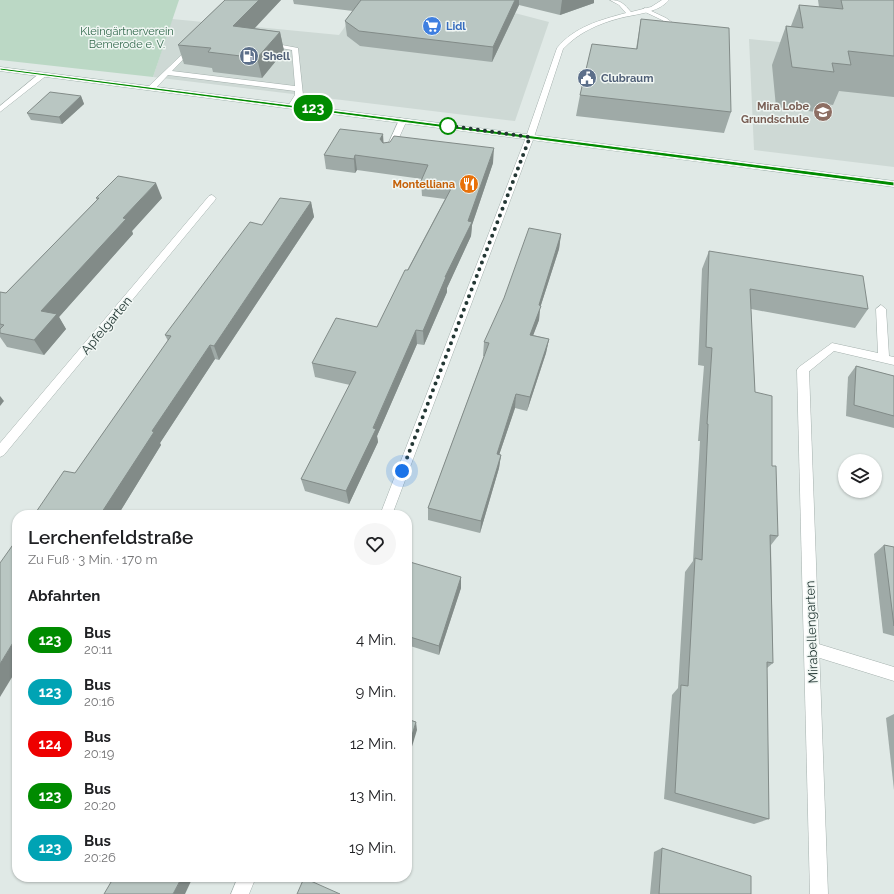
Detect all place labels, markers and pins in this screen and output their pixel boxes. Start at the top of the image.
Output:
supermarket icon: Lidl [421,15,443,37]
place label: Lidl [446,20,466,33]
fuel station icon: Shell [238,45,260,67]
place label: Shell [263,50,290,63]
public building icon: Clubraum [576,67,598,89]
place label: Clubraum [601,72,653,85]
place label: Mira Lobe Grundschule [741,100,809,126]
school or university icon: Mira Lobe Grundschule [812,101,834,123]
unlabelled marker [439,117,457,135]
restaurant icon: Montelliana [458,173,480,195]
place label: Montelliana [393,178,455,191]

